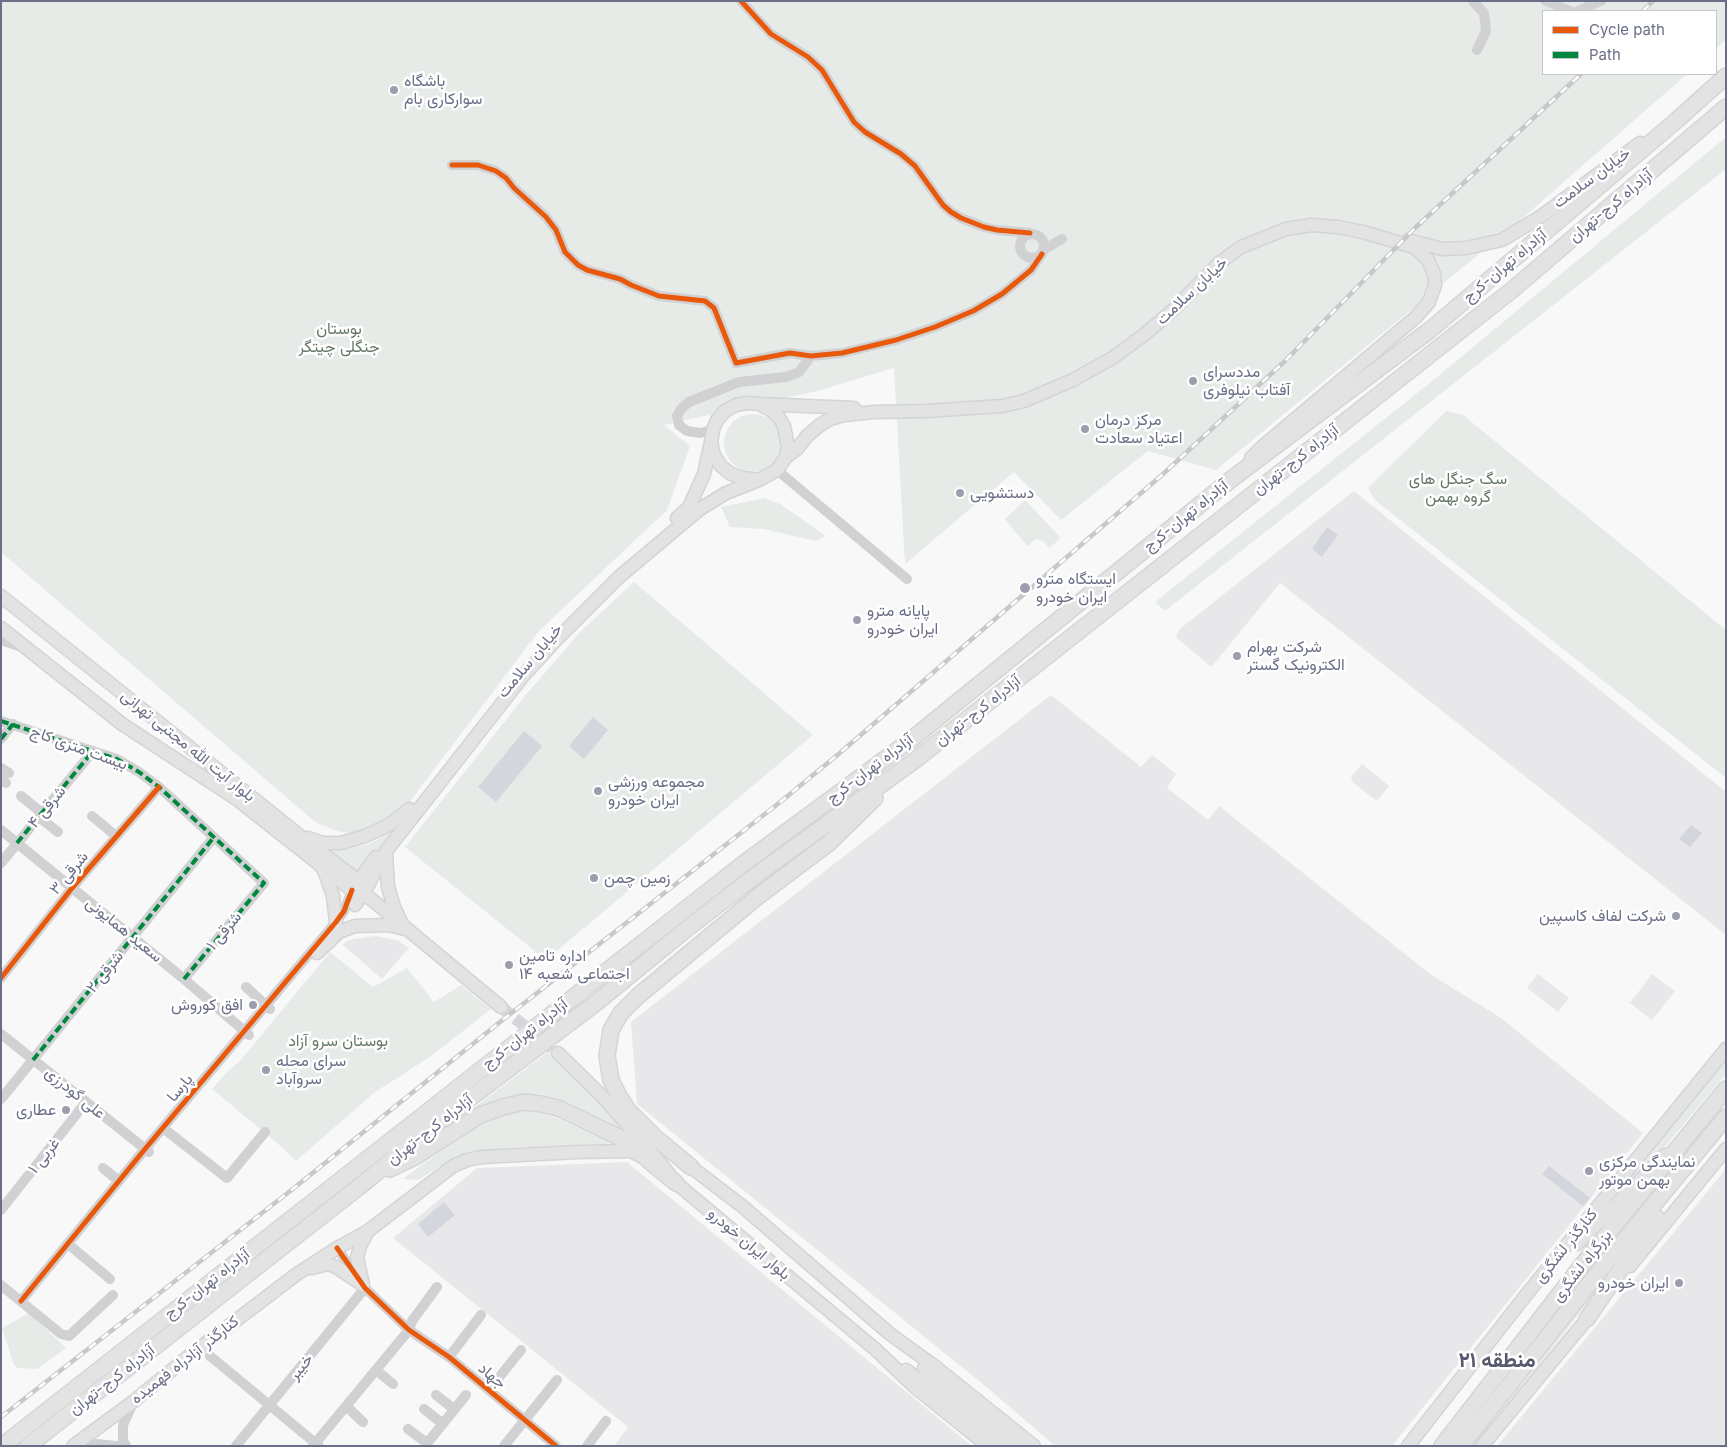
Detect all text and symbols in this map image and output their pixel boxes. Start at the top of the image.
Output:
legend [1542,10,1717,75]
text: Cycle path [1589,20,1665,39]
text: Path [1589,45,1621,64]
place label: باشگاه سوارکاری بام [404,71,482,109]
marker: باشگاه سوارکاری بام [388,84,400,96]
street label: خیابان سلامت [1550,144,1634,212]
street label: آزادراه کرج-تهران [1565,165,1657,247]
street label: آزادراه تهران-کرج [1459,225,1551,307]
street label: خیابان سلامت [1152,253,1232,329]
park label: بوستان جنگلی چیتگر [298,319,380,357]
place label: مددسرای آفتاب نیلوفری [1203,362,1290,400]
marker: مددسرای آفتاب نیلوفری [1187,375,1199,387]
place label: مرکز درمان اعتیاد سعادت [1095,410,1183,448]
street label: آزادراه کرج-تهران [1249,421,1343,499]
marker: مرکز درمان اعتیاد سعادت [1079,423,1091,435]
park label: سگ جنگل های گروه بهمن [1409,469,1507,507]
street label: آزادراه تهران-کرج [1140,476,1232,556]
place label: دستشویی [970,483,1034,503]
marker: دستشویی [954,487,966,499]
place label: ایستگاه مترو ایران خودرو [1036,569,1116,607]
marker: ایستگاه مترو ایران خودرو [1018,581,1032,595]
place label: پایانه مترو ایران خودرو [867,601,938,639]
marker: پایانه مترو ایران خودرو [851,614,863,626]
street label: خیابان سلامت [494,620,566,702]
place label: شرکت بهرام الکترونیک گستر [1247,637,1345,675]
marker: شرکت بهرام الکترونیک گستر [1231,650,1243,662]
street label: آزادراه کرج-تهران [931,672,1025,750]
street label: بلوار آیت الله مجتبی تهرانی [117,686,259,806]
street label: بیست متری کاج [28,722,130,774]
street label: آزادراه تهران-کرج [823,730,917,808]
place label: مجموعه ورزشی ایران خودرو [608,772,704,810]
street label: ۴ شرقی [24,782,70,832]
marker: مجموعه ورزشی ایران خودرو [592,785,604,797]
street label: ۳ شرقی [45,848,93,898]
place label: زمین چمن [604,868,671,888]
marker: زمین چمن [588,872,600,884]
street label: سعید همایونی [82,893,166,967]
place label: شرکت لفاف کاسپین [1539,906,1666,926]
street label: ۱ شرقی [202,908,246,954]
marker: شرکت لفاف کاسپین [1670,910,1682,922]
place label: اداره تامین اجتماعی شعبه ۱۴ [519,946,630,984]
street label: ۲ شرقی [82,947,128,997]
marker: اداره تامین اجتماعی شعبه ۱۴ [503,959,515,971]
place label: افق کوروش [171,995,243,1015]
street label: آزادراه تهران-کرج [478,995,572,1073]
marker: افق کوروش [247,999,259,1011]
park label: بوستان سرو آزاد [288,1031,388,1051]
place label: سرای محله سروآباد [276,1051,346,1089]
street label: علی گودرزی [41,1063,109,1123]
marker: سرای محله سروآباد [260,1064,272,1076]
street label: پارسا [163,1070,197,1106]
street label: آزادراه کرج-تهران [383,1091,477,1169]
place label: عطاری [16,1100,56,1120]
marker: عطاری [60,1104,72,1116]
street label: ۱ غربی [24,1134,64,1178]
place label: نمایندگی مرکزی بهمن موتور [1599,1152,1695,1190]
marker: نمایندگی مرکزی بهمن موتور [1583,1165,1595,1177]
street label: بلوار ایران خودرو [704,1204,794,1284]
street label: کنارگذر لشگری [1530,1205,1602,1287]
street label: بزرگراه لشگری [1548,1226,1616,1306]
street label: آزادراه تهران-کرج [160,1245,254,1323]
place label: ایران خودرو [1598,1273,1669,1293]
marker: ایران خودرو [1673,1277,1685,1289]
street label: کنارگذر آزادراه فهمیده [127,1312,243,1408]
street label: آزادراه کرج-تهران [65,1341,159,1419]
district label: منطقه ۲۱ [1458,1348,1536,1374]
street label: خیبر [285,1350,317,1384]
street label: جهاد [474,1359,510,1393]

